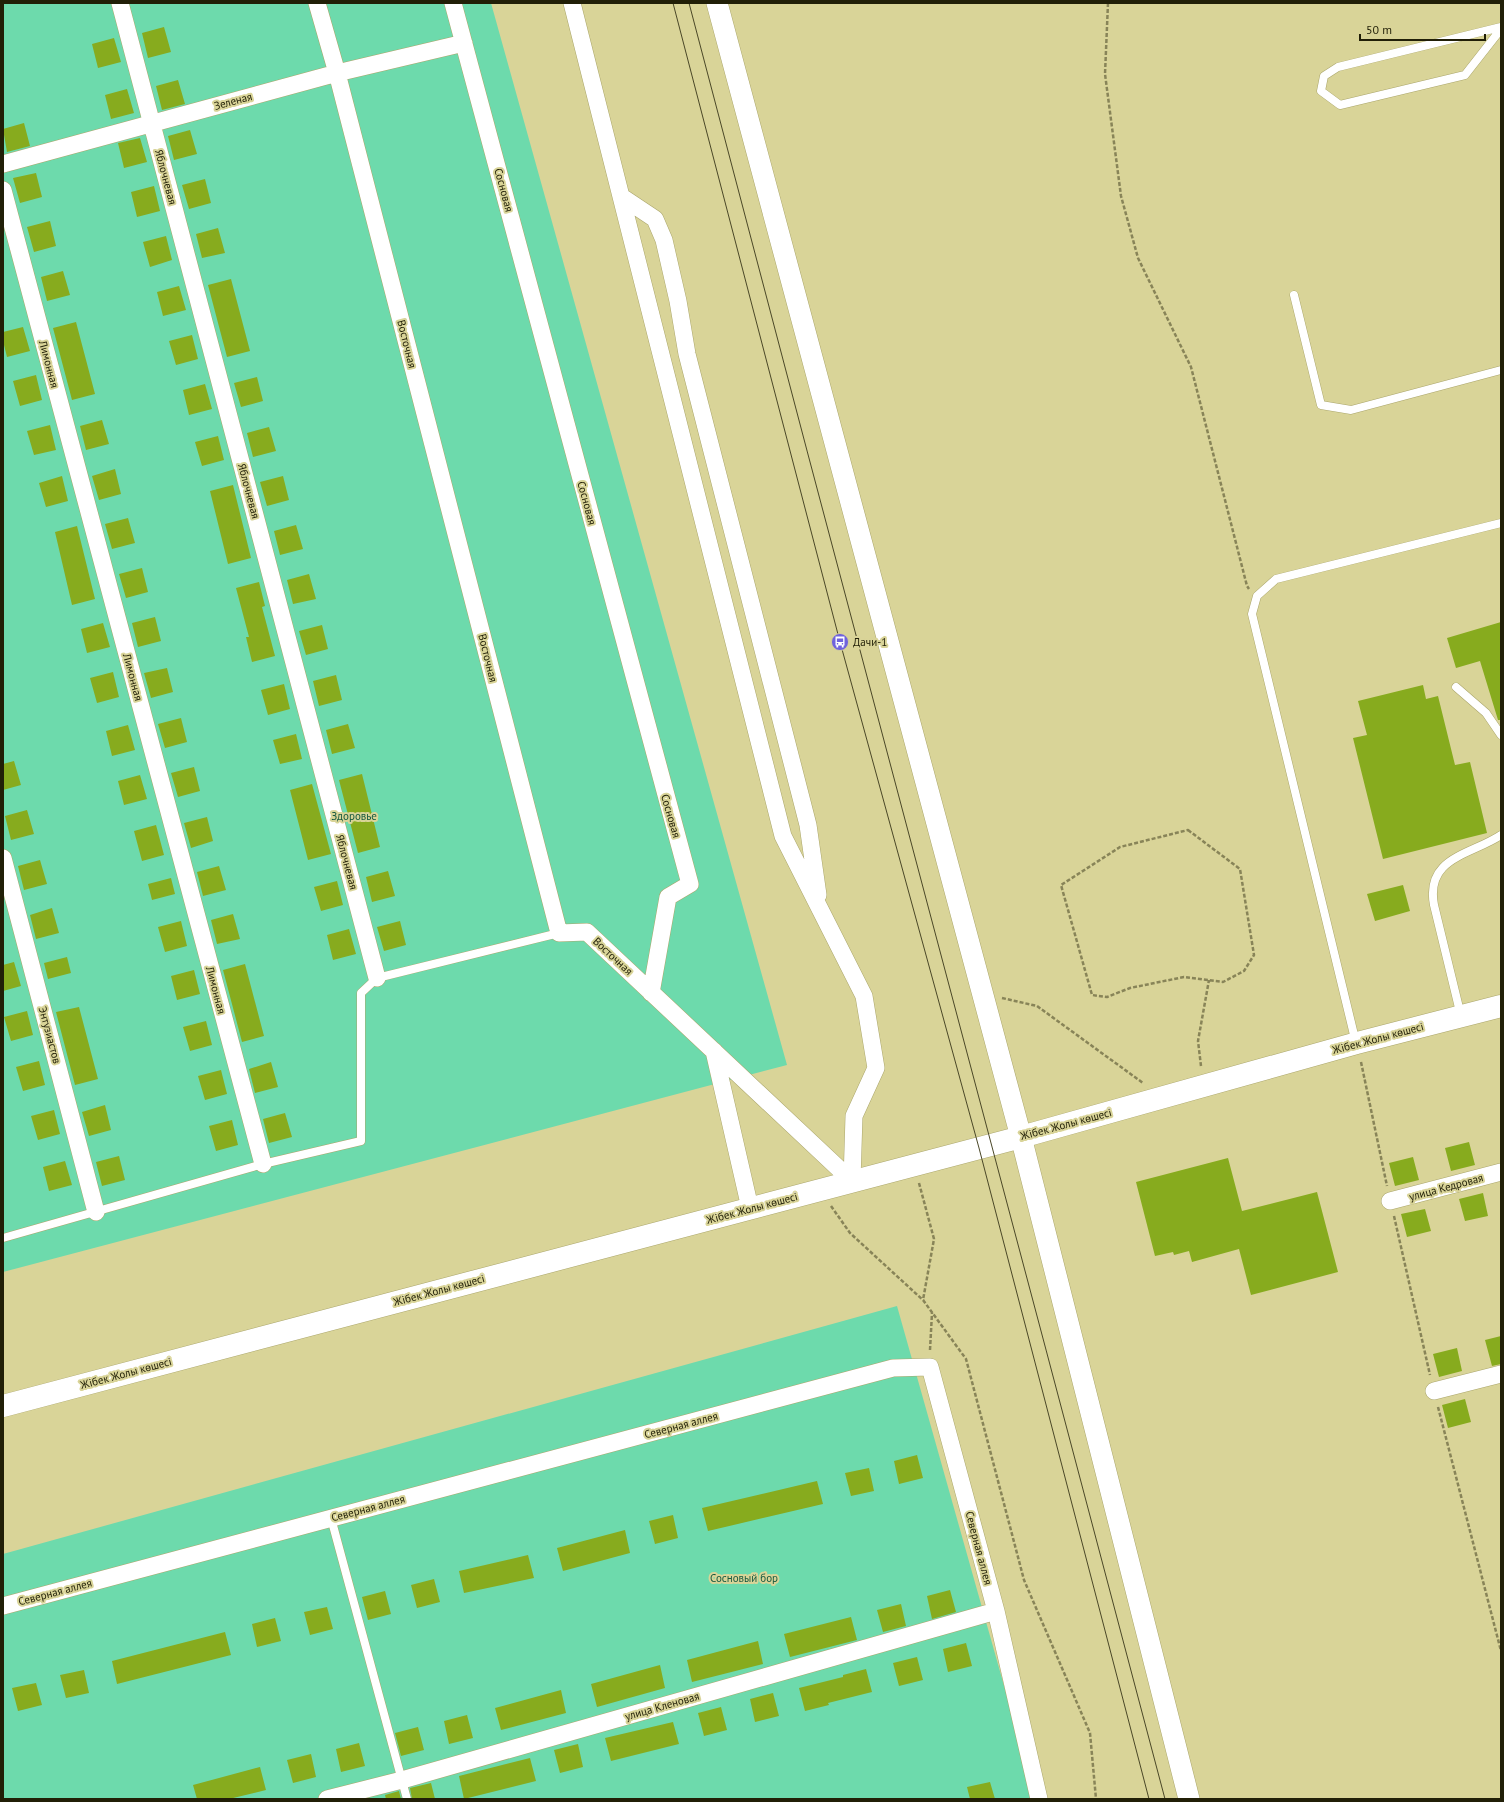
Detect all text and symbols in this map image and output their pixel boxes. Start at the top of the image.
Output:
scale bar [1360,16,1485,42]
text: 50 m [1366,22,1392,37]
street label: Зеленая [212,89,254,113]
street label: Яблочневая [152,148,180,206]
street label: Сосновая [491,167,517,213]
street label: Восточная [394,318,420,370]
street label: Лимонная [36,338,62,389]
street label: Яблочневая [235,462,263,520]
street label: Сосновая [574,480,600,526]
street label: Восточная [475,632,501,684]
bus stop icon: Дачи-1 [830,632,850,652]
place label: Дачи-1 [853,635,887,649]
street label: Лимонная [120,651,146,702]
street label: Сосновая [658,793,684,839]
park label: Здоровье [331,809,377,823]
street label: Яблочневая [333,833,361,891]
street label: Восточная [590,934,636,978]
street label: Лимонная [203,964,229,1015]
street label: Энтузиастов [36,1005,64,1065]
street label: Жібек Жолы көшесі [1330,1019,1425,1057]
street label: Жібек Жолы көшесі [1018,1105,1113,1143]
street label: улица Кедровая [1407,1170,1485,1204]
street label: Жібек Жолы көшесі [704,1189,799,1227]
street label: Жібек Жолы көшесі [391,1271,486,1309]
street label: Жібек Жолы көшесі [78,1354,173,1392]
street label: Северная аллея [643,1408,719,1442]
street label: Северная аллея [330,1491,406,1525]
street label: Северная аллея [962,1510,996,1586]
park label: Сосновый бор [710,1571,778,1585]
street label: Северная аллея [17,1575,93,1609]
street label: улица Кленовая [623,1689,701,1723]

